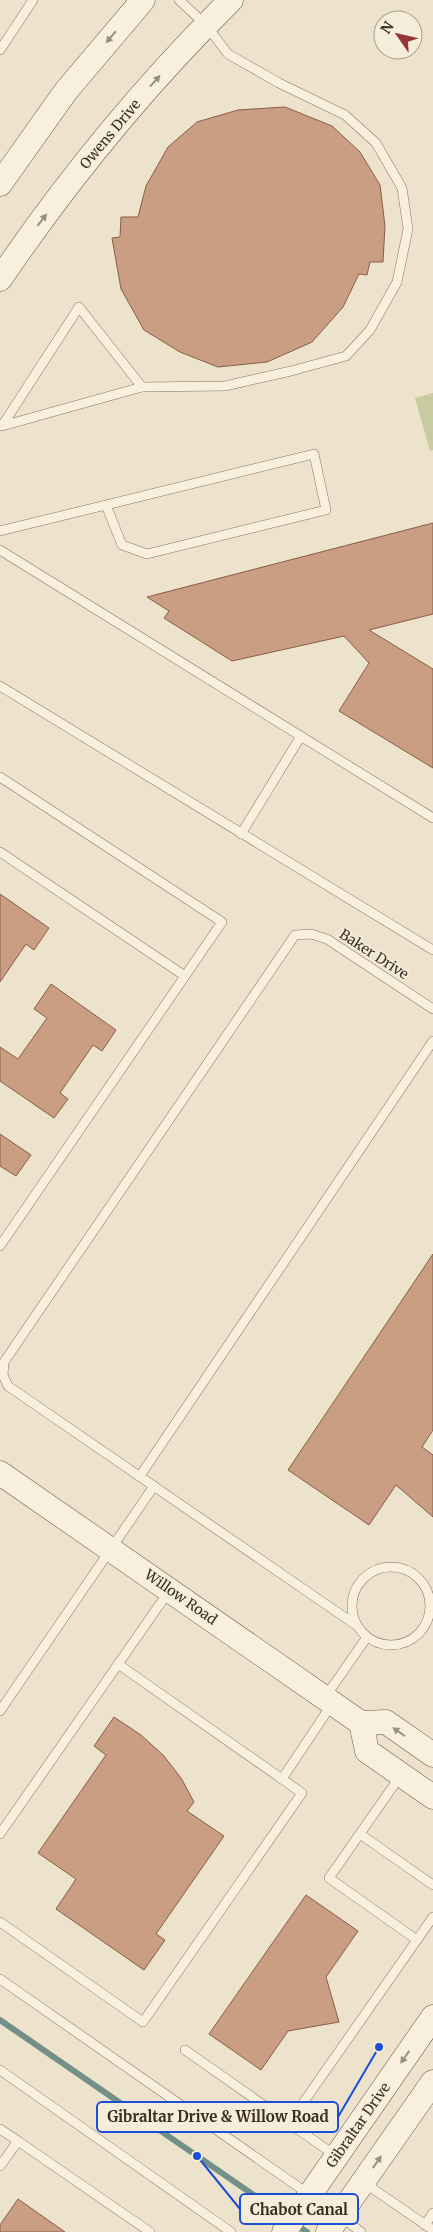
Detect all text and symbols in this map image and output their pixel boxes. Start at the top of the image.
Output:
north arrow [373,10,423,60]
text: N [377,18,398,37]
one-way arrow [105,30,116,43]
one-way arrow [150,74,161,87]
street label: Owens Drive [76,96,144,172]
one-way arrow [36,214,47,227]
street label: Baker Drive [336,925,412,983]
street label: Willow Road [140,1565,221,1629]
one-way arrow [393,1727,406,1737]
one-way arrow [400,2050,410,2064]
street label: Gibraltar Drive [322,2079,394,2171]
callout: Gibraltar Drive & Willow Road [97,2102,338,2132]
text: Gibraltar Drive & Willow Road [107,2107,329,2126]
one-way arrow [372,2155,382,2168]
callout: Chabot Canal [240,2194,358,2224]
text: Chabot Canal [250,2200,348,2219]

